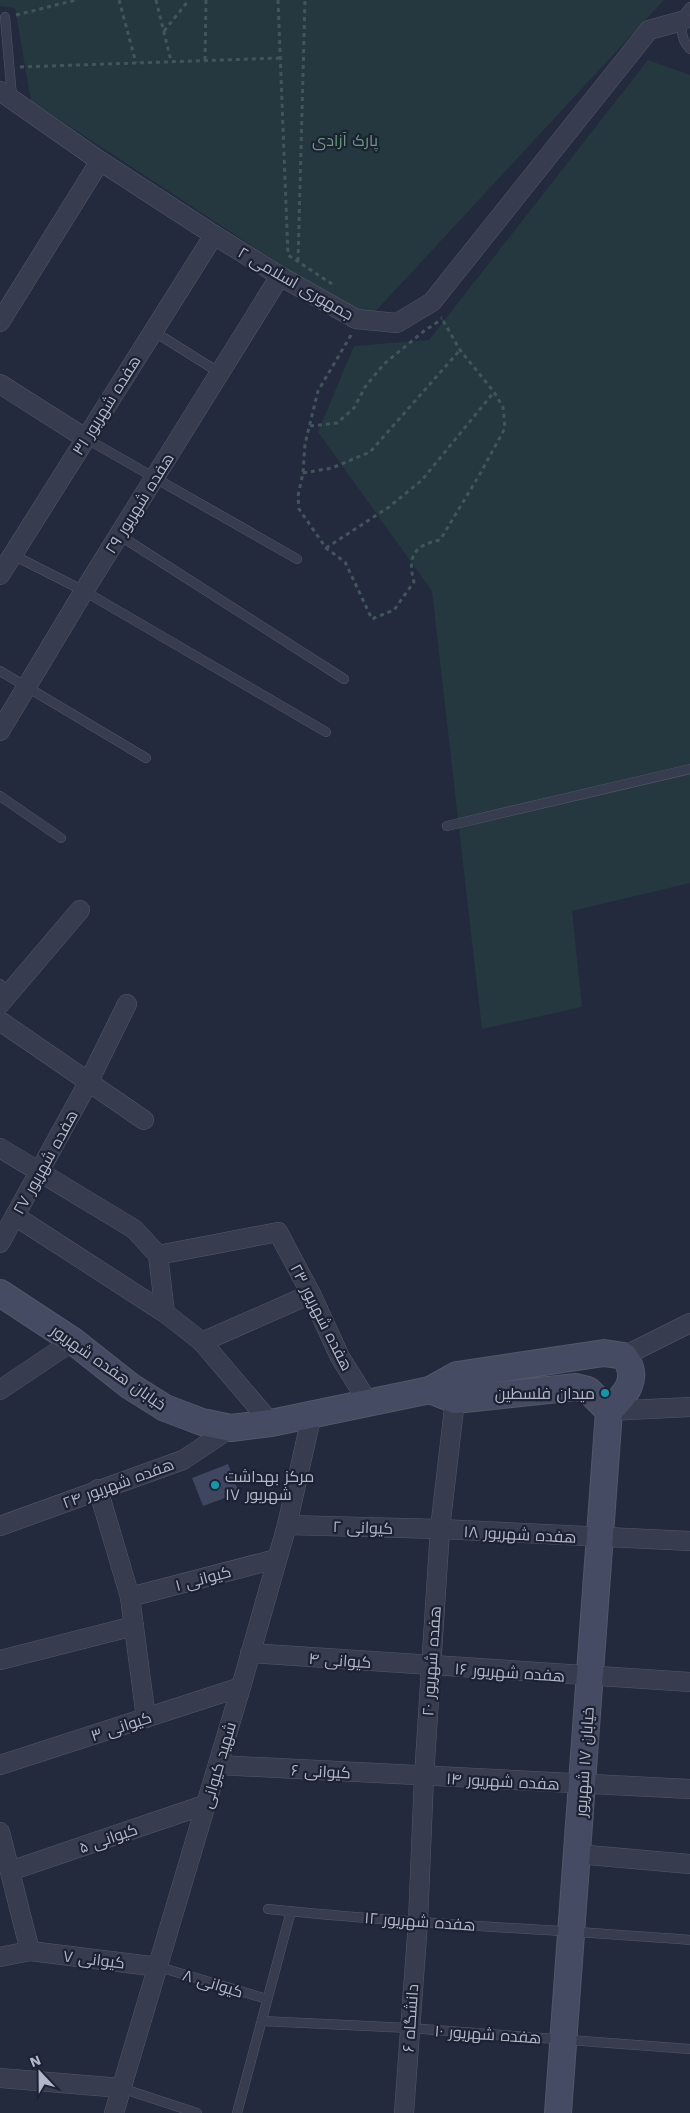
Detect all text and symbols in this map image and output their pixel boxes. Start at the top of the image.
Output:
park label: پارک آزادی [312,131,379,152]
street label: جمهوری اسلامی ۲ [234,243,357,325]
street label: هفده شهریور ۳۱ [68,352,146,459]
street label: هفده شهریور ۲۹ [101,450,179,558]
street label: هفده شهریور ۲۷ [9,1107,83,1218]
street label: هفده شهریور ۲۳ [286,1261,357,1374]
street label: خیابان هفده شهریور [46,1320,170,1415]
place label: میدان فلسطین [495,1384,595,1404]
marker: میدان فلسطین [599,1387,611,1399]
street label: هفده شهریور ۲۴ [60,1455,177,1513]
place label: مرکز بهداشت ۱۷ شهریور [225,1467,314,1505]
marker: مرکز بهداشت ۱۷ شهریور [209,1479,221,1491]
street label: کیوانی ۲ [332,1517,394,1539]
street label: هفده شهریور ۱۸ [463,1522,577,1548]
street label: کیوانی ۱ [173,1562,233,1596]
street label: هفده شهریور ۲۰ [418,1605,446,1717]
street label: کیوانی ۴ [308,1649,372,1673]
street label: هفده شهریور ۱۶ [454,1659,566,1687]
street label: خیابان ۱۷ شهریور [571,1706,599,1819]
street label: کیوانی ۳ [88,1708,154,1746]
street label: شهید کیوانی [197,1720,241,1811]
street label: کیوانی ۶ [291,1760,351,1784]
street label: هفده شهریور ۱۴ [446,1769,560,1795]
street label: کیوانی ۵ [76,1820,140,1858]
street label: هفده شهریور ۱۲ [364,1908,476,1936]
street label: کیوانی ۷ [62,1946,126,1974]
street label: کیوانی ۸ [180,1965,245,2003]
street label: دانشگاه ۶ [399,1983,422,2053]
street label: هفده شهریور ۱۰ [434,2021,542,2049]
north arrow [15,2048,65,2098]
text: N [27,2052,43,2070]

